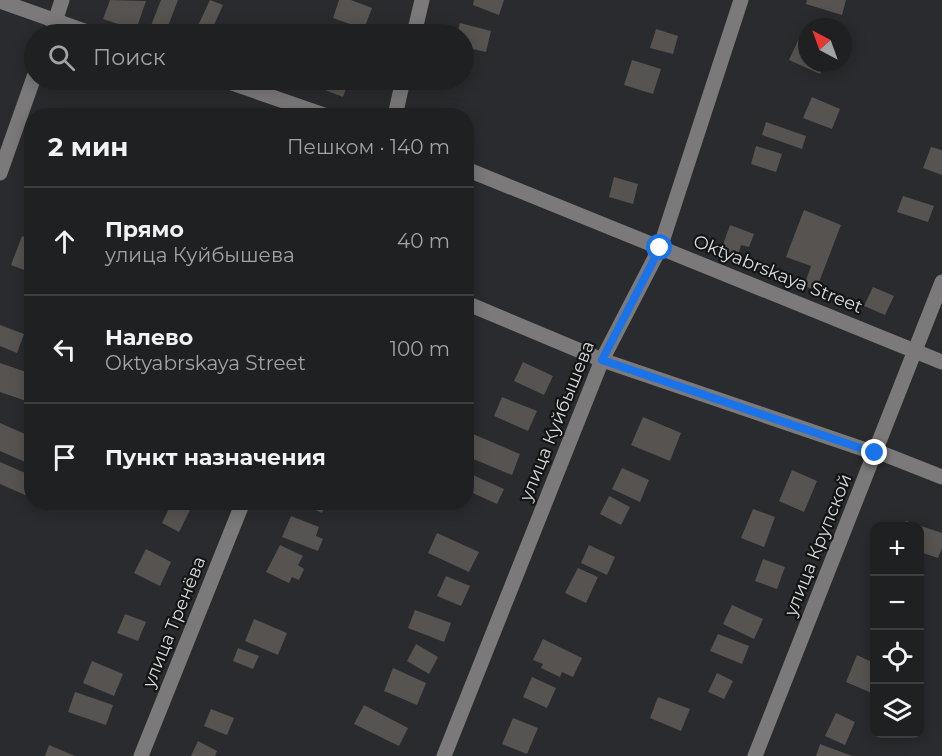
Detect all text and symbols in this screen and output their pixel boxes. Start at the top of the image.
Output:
north arrow [798,18,852,72]
search box [24,24,474,90]
icon: search [45,41,78,74]
text: Поиск [93,44,165,71]
text: 2 мин [48,131,128,163]
text: Пешком · 140 m [287,135,450,159]
text: Прямо [105,216,184,243]
icon: ahead [48,225,81,258]
text: 40 m [397,229,450,253]
street label: Oktyabrskaya Street [690,230,866,318]
route start [646,234,672,260]
text: улица Куйбышева [105,243,295,267]
text: Налево [105,324,193,351]
icon: left [48,333,81,366]
text: 100 m [390,337,450,361]
street label: улица Куйбышева [514,338,599,505]
text: Oktyabrskaya Street [105,351,306,375]
route end [861,439,887,465]
icon: arrive [48,441,81,474]
text: Пункт назначения [105,444,326,471]
street label: улица Крупской [779,471,857,620]
map controls [870,522,924,738]
button: + [870,522,924,576]
street label: улица Тренёва [137,553,210,692]
button: − [870,576,924,630]
button: locate [870,630,924,684]
button: layers [870,684,924,738]

